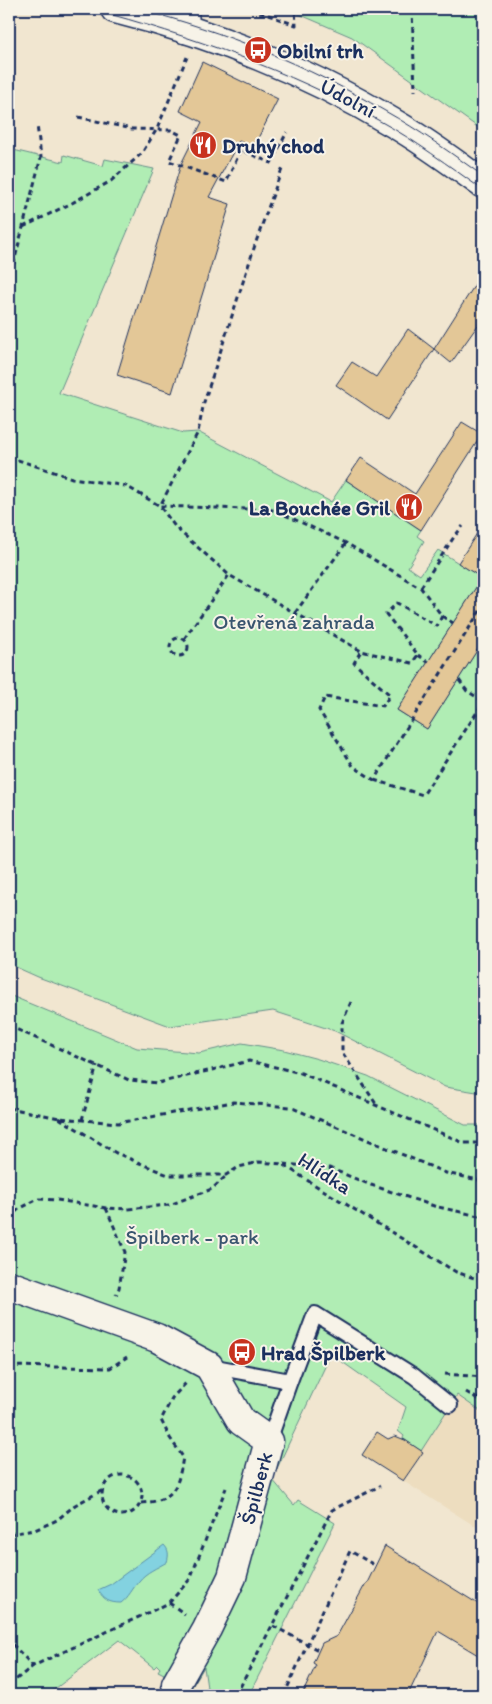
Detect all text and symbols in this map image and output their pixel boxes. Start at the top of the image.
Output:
bus stop icon: Obilní trh [243,35,273,65]
place label: Obilní trh [277,38,364,63]
street label: Údolní [316,73,381,123]
restaurant icon: Druhý chod [188,130,218,160]
place label: Druhý chod [222,133,325,159]
restaurant icon: La Bouchée Gril [394,492,424,522]
place label: La Bouchée Gril [249,495,391,520]
park label: Otevřená zahrada [213,609,375,634]
street label: Hlídka [293,1146,357,1200]
park label: Špilberk - park [125,1224,259,1249]
bus stop icon: Hrad Špilberk [227,1337,257,1367]
place label: Hrad Špilberk [261,1340,386,1366]
street label: Špilberk [234,1449,278,1527]

